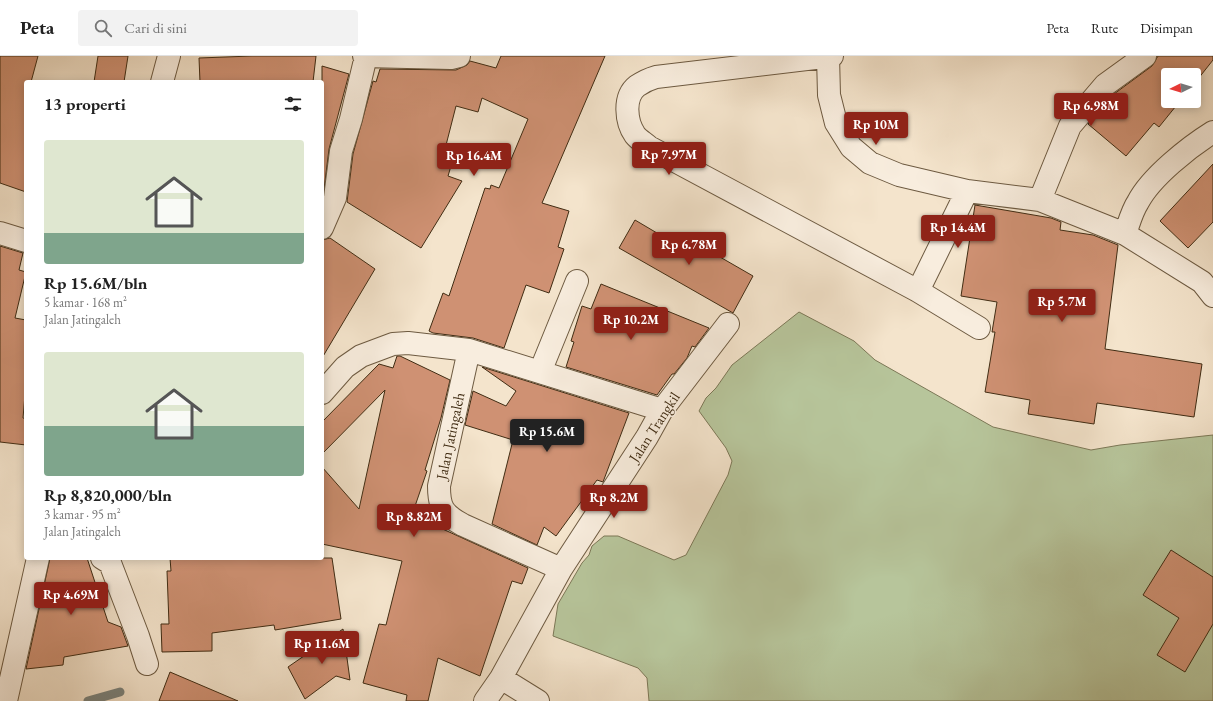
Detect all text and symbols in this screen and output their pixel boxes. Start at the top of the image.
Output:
search box [78,10,358,46]
text: Peta [20,15,54,40]
icon: search [92,17,114,39]
text: Cari di sini [124,18,187,37]
text: Peta [1047,19,1069,37]
text: Rute [1091,19,1118,37]
text: Disimpan [1140,19,1193,37]
north arrow [1161,68,1201,108]
map controls [1161,68,1201,108]
text: 13 properti [44,93,126,115]
icon: filters [282,93,304,115]
pin: Rp 6.98M [1050,93,1132,127]
text: Rp 6.98M [1063,97,1119,114]
pin: Rp 10M [843,112,909,146]
text: Rp 10M [853,116,899,133]
pin: Rp 7.97M [628,142,710,176]
pin: Rp 16.4M [433,143,515,177]
text: Rp 7.97M [641,146,697,163]
text: Rp 16.4M [446,147,502,164]
icon: home [138,166,210,238]
pin: Rp 14.4M [917,215,999,249]
text: Rp 14.4M [930,219,986,236]
pin: Rp 6.78M [648,232,730,266]
text: Rp 6.78M [661,236,717,253]
text: Rp 15.6M/bln [44,272,147,294]
pin: Rp 5.7M [1025,289,1099,323]
text: Rp 5.7M [1037,293,1087,310]
text: 5 kamar · 168 m² [44,294,127,311]
pin: Rp 10.2M [590,307,672,341]
text: Jalan Jatingaleh [44,311,121,328]
text: Rp 10.2M [603,311,659,328]
icon: home [138,378,210,450]
street label: Jalan Trangkil [623,388,684,467]
street label: Jalan Jatingaleh [431,390,469,483]
pin: Rp 15.6M [506,419,588,453]
text: Rp 15.6M [519,423,575,440]
text: Rp 8,820,000/bln [44,484,172,506]
pin: Rp 8.2M [577,485,651,519]
text: Rp 8.2M [589,489,639,506]
pin: Rp 8.82M [373,504,455,538]
text: 3 kamar · 95 m² [44,506,121,523]
text: Rp 8.82M [386,508,442,525]
text: Jalan Jatingaleh [44,523,121,540]
pin: Rp 4.69M [30,582,112,616]
text: Rp 4.69M [43,586,99,603]
pin: Rp 11.6M [281,631,363,665]
text: Rp 11.6M [294,635,350,652]

